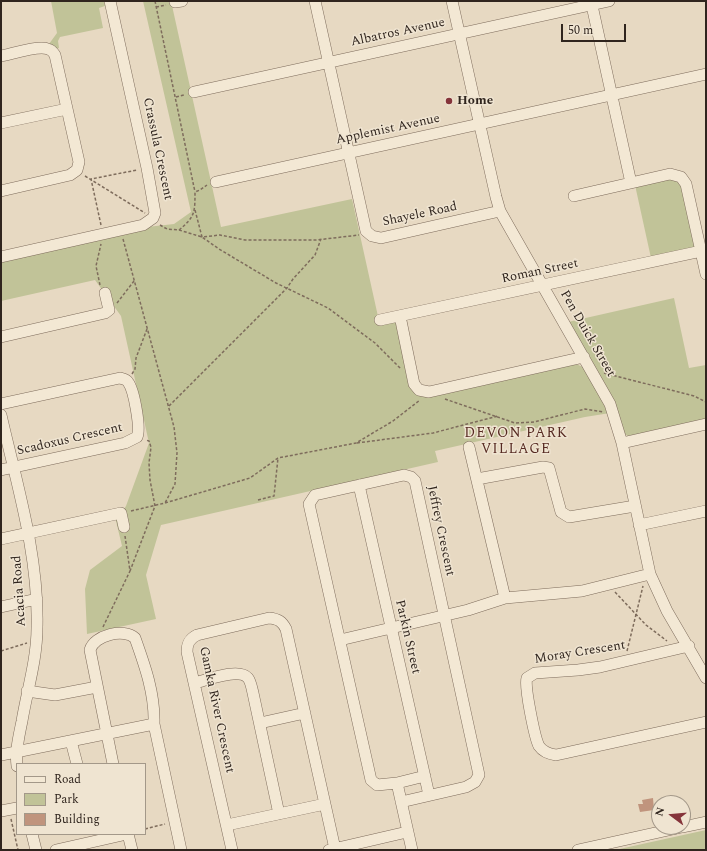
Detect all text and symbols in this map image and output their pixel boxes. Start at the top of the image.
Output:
street label: Albatros Avenue [350,15,446,51]
scale bar [563,16,628,42]
text: 50 m [568,21,593,40]
place label: Home [457,93,493,109]
street label: Crassula Crescent [139,96,175,202]
marker: Home [444,96,454,106]
street label: Applemist Avenue [335,111,441,149]
street label: Shayele Road [381,199,459,231]
street label: Roman Street [500,256,580,288]
street label: Pen Duick Street [556,288,618,380]
street label: Scadoxus Crescent [16,420,124,460]
district label: DEVON PARK VILLAGE [464,426,568,458]
street label: Jeffrey Crescent [423,484,457,578]
street label: Acacia Road [10,555,30,627]
street label: Parkin Street [391,598,423,676]
street label: Moray Crescent [533,638,627,668]
street label: Gamka River Crescent [195,645,237,775]
legend [16,763,146,835]
text: Road [54,770,81,789]
text: Park [54,790,79,809]
north arrow [651,795,691,835]
text: N [651,805,669,818]
text: Building [54,810,100,829]

